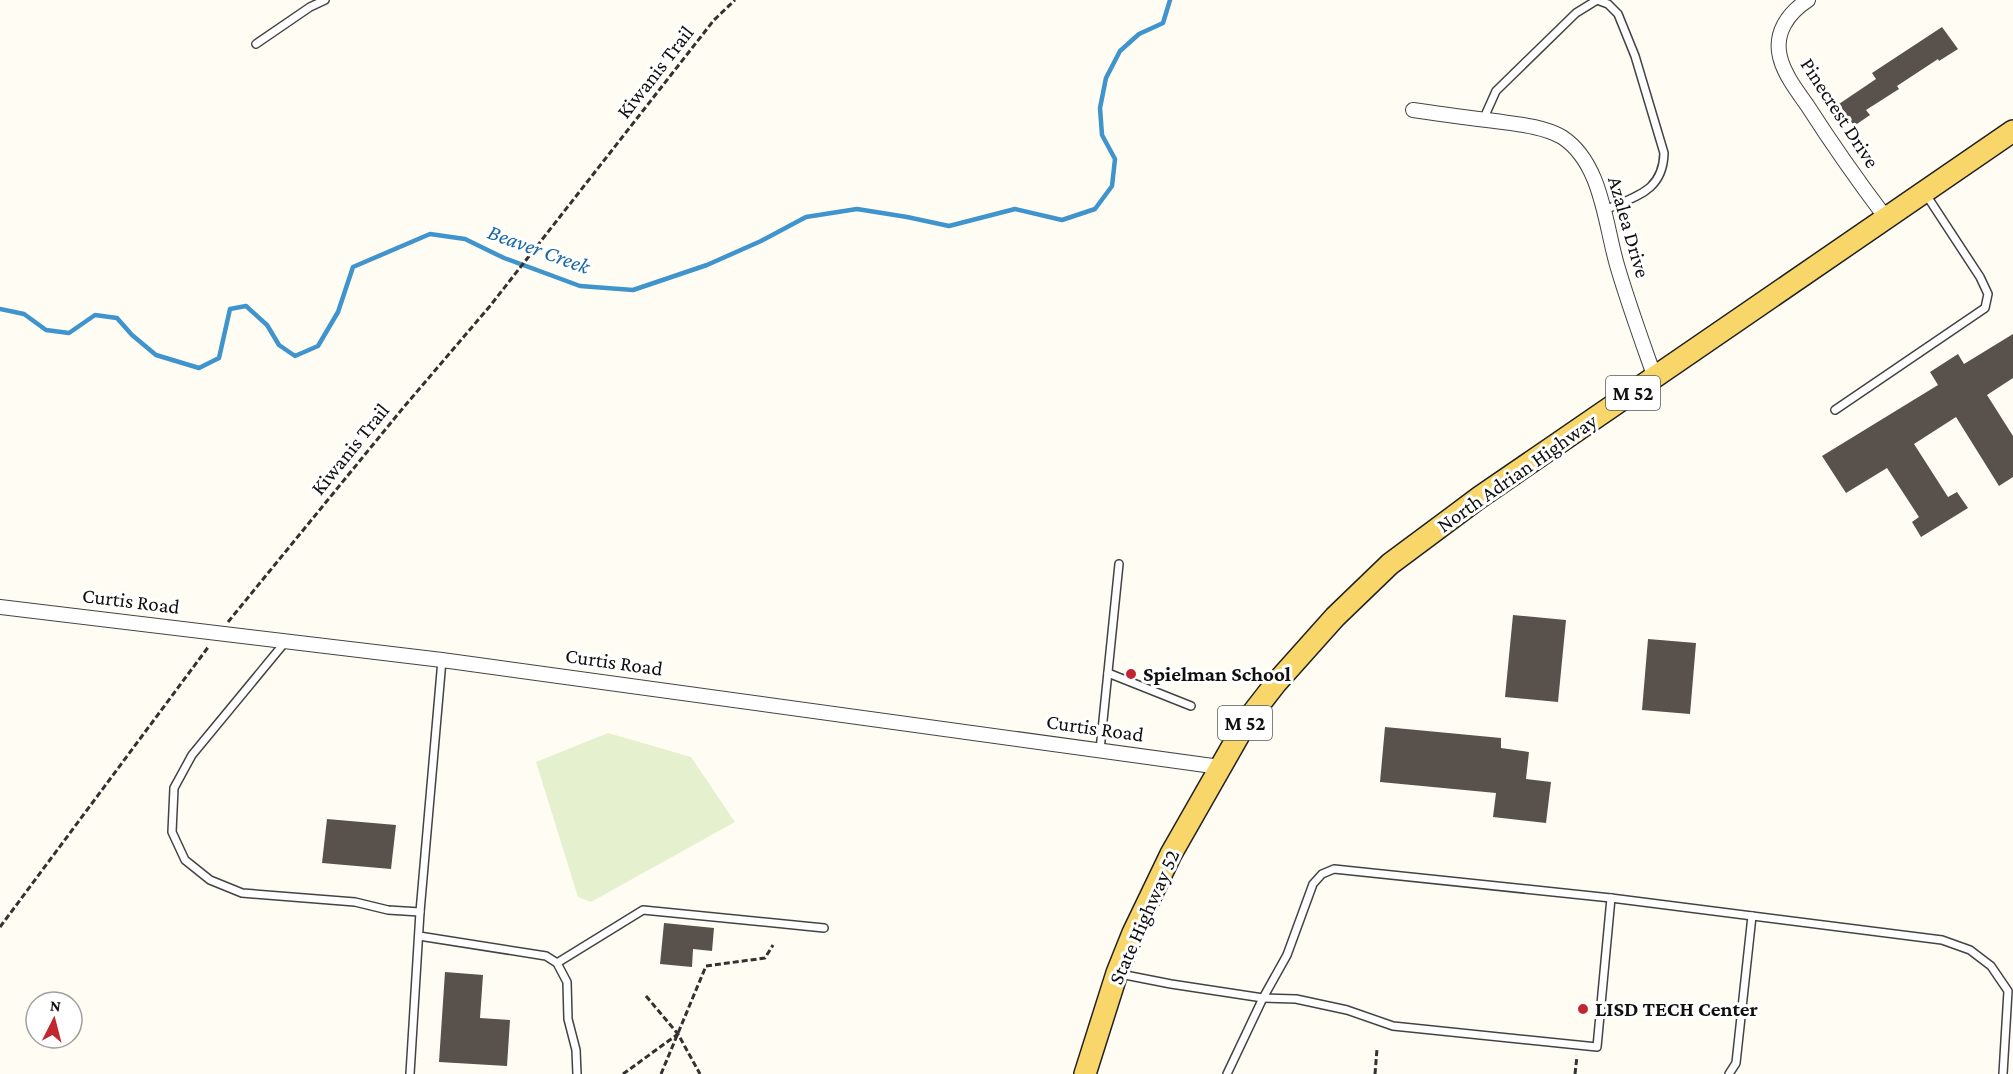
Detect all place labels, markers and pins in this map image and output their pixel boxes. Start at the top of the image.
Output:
place label: Spielman School [1143,662,1291,686]
marker: Spielman School [1124,667,1138,681]
place label: LISD TECH Center [1595,997,1759,1021]
marker: LISD TECH Center [1576,1002,1590,1016]

